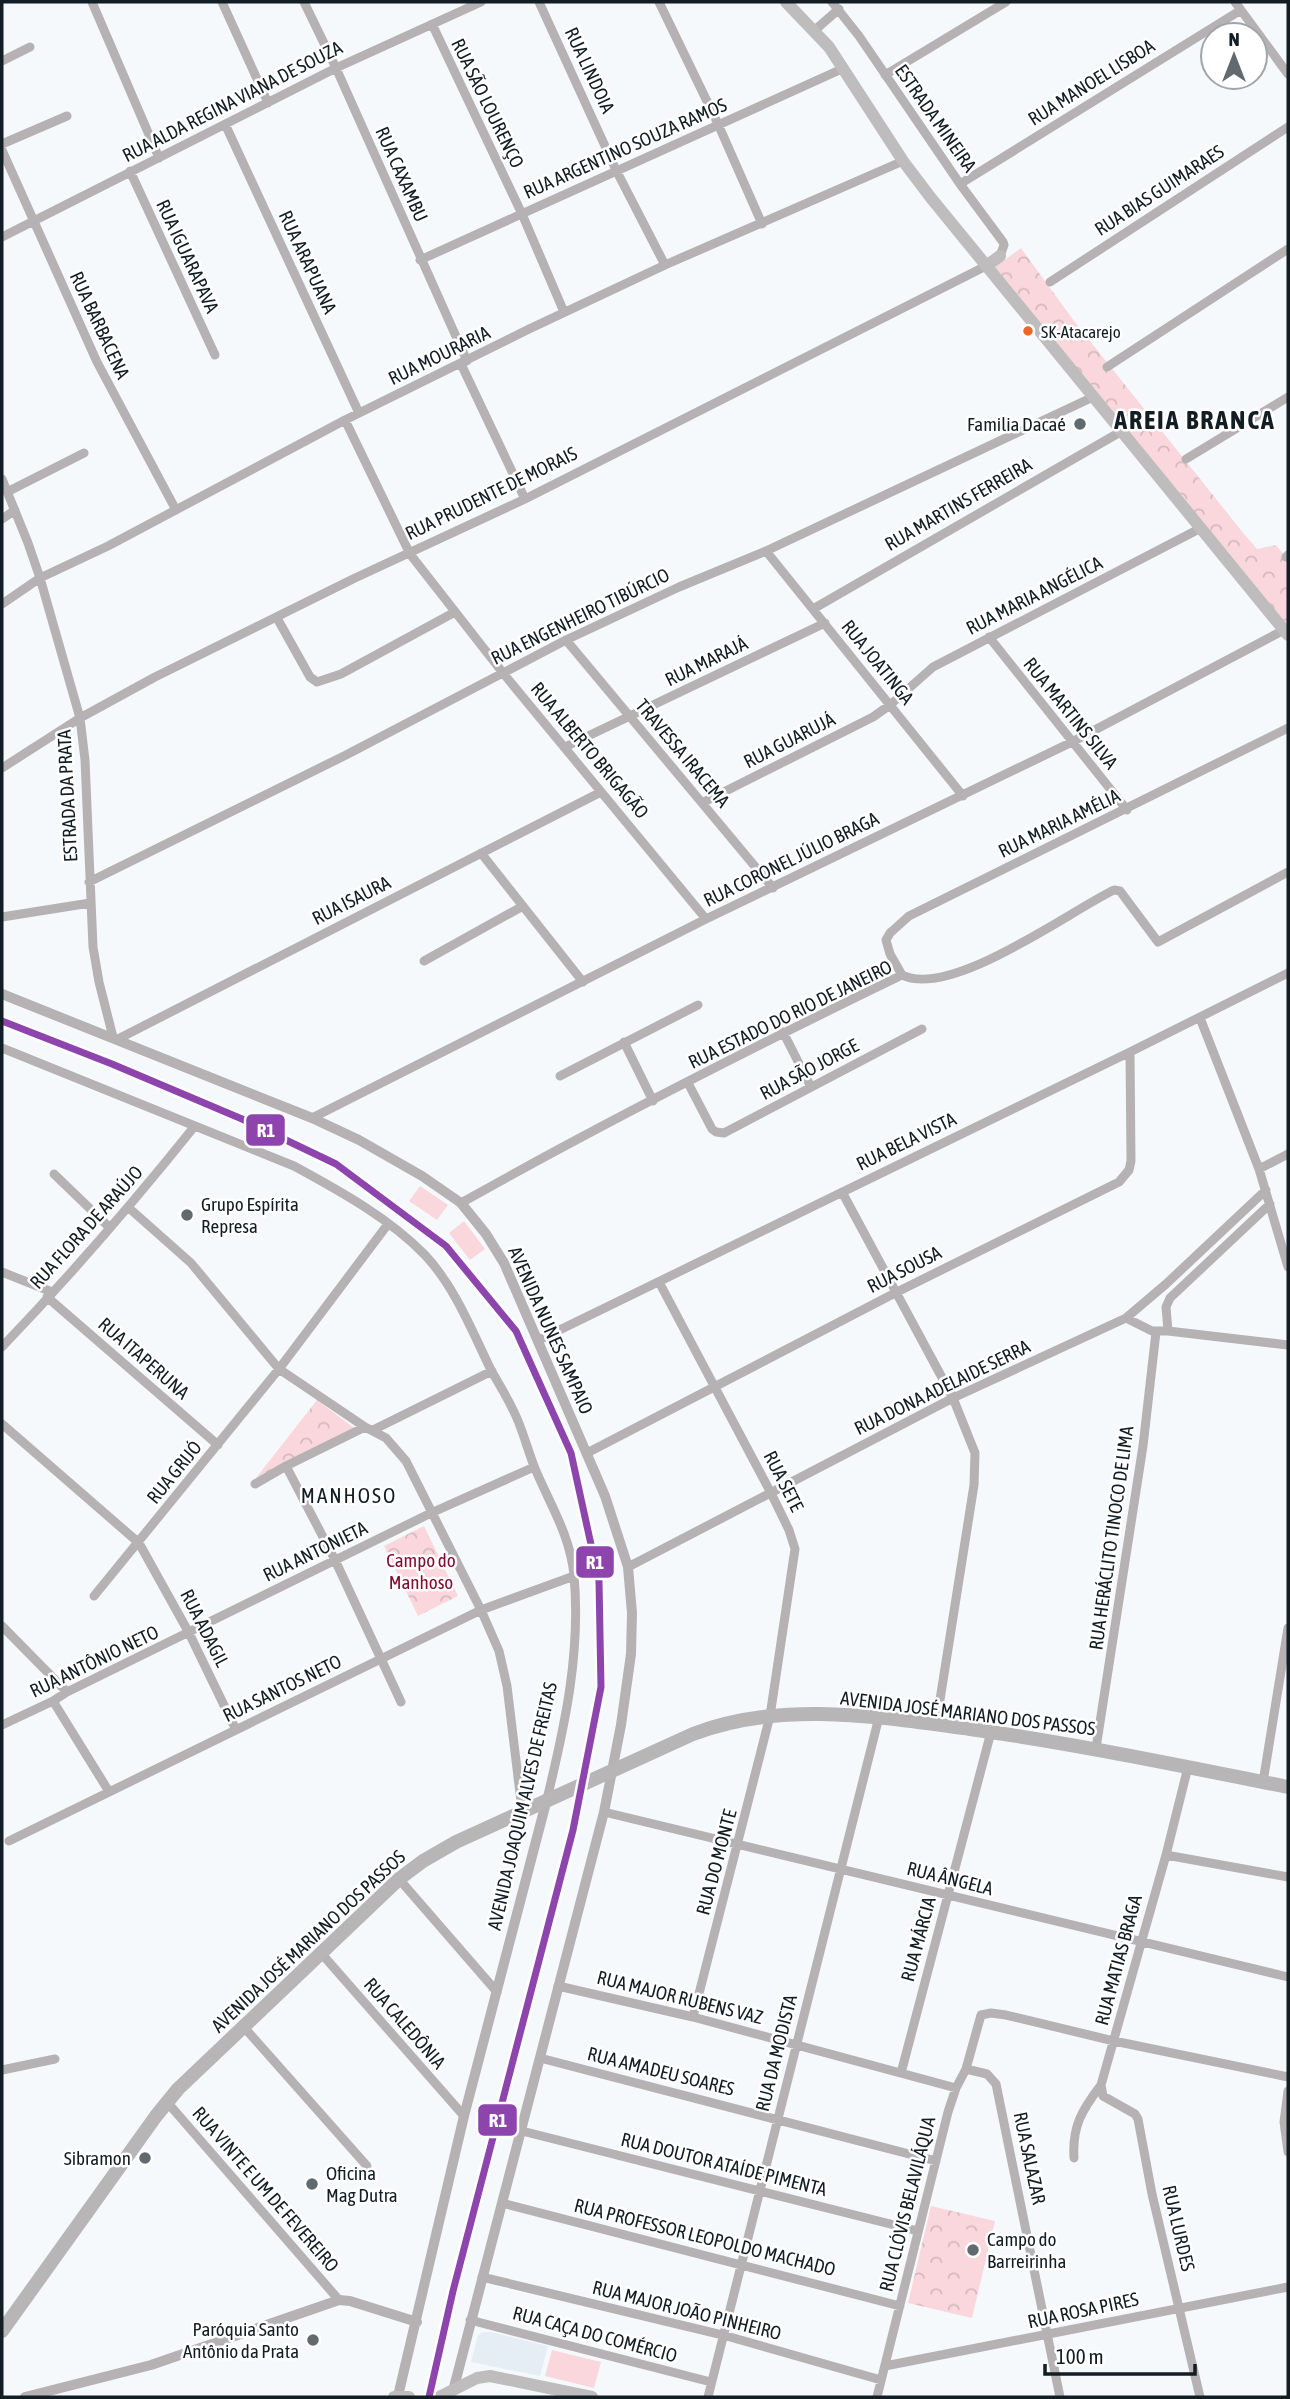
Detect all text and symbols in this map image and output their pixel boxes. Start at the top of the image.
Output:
north arrow [1199,21,1269,91]
street label: RUA LINDOIA [561,24,620,117]
text: N [1228,28,1240,50]
street label: RUA MANOEL LISBOA [1024,34,1159,130]
street label: RUA SÃO LOURENÇO [447,35,529,171]
street label: RUA ALDA REGINA VIANA DE SOUZA [119,36,346,166]
street label: ESTRADA MINEIRA [891,60,982,177]
street label: RUA ARGENTINO SOUZA RAMOS [520,93,730,203]
street label: RUA CAXAMBU [371,123,433,225]
street label: RUA BIAS GUIMARAES [1090,140,1228,240]
street label: RUA IGUARAPAVA [152,196,224,317]
street label: RUA ARAPUANA [275,207,342,318]
street label: RUA BARBACENA [66,268,135,383]
street label: RUA MOURARIA [385,321,494,389]
place label: SK-Atacarejo [1041,322,1121,342]
marker: SK-Atacarejo [1021,324,1035,338]
district label: AREIA BRANCA [1113,405,1276,435]
place label: Familia Dacaé [967,413,1066,435]
marker: Familia Dacaé [1072,416,1088,432]
street label: RUA PRUDENTE DE MORAIS [401,442,581,544]
street label: RUA MARTINS FERREIRA [881,453,1036,555]
street label: RUA MARIA ANGÉLICA [962,551,1106,639]
street label: RUA ENGENHEIRO TIBÚRCIO [487,563,673,669]
street label: RUA JOATINGA [837,615,919,709]
street label: RUA MARAJÁ [661,631,751,690]
street label: RUA MARTINS SILVA [1019,653,1123,774]
street label: RUA ALBERTO BRIGAGÃO [527,678,653,822]
street label: TRAVESSA IRACEMA [631,694,735,812]
street label: RUA GUARUJÁ [740,707,839,772]
street label: ESTRADA DA PRATA [53,729,81,863]
street label: RUA MARIA AMÉLIA [995,784,1124,862]
street label: RUA CORONEL JÚLIO BRAGA [700,807,883,911]
street label: RUA ISAURA [308,871,394,929]
street label: RUA ESTADO DO RIO DE JANEIRO [685,955,895,1073]
street label: RUA SÃO JORGE [756,1034,862,1104]
street label: RUA BELA VISTA [853,1107,960,1175]
line badge: R1 [245,1113,286,1147]
text: R1 [257,1119,275,1141]
street label: RUA FLORA DE ARAÚJO [25,1161,147,1293]
place label: Grupo Espírita Represa [201,1193,299,1237]
marker: Grupo Espírita Represa [179,1207,195,1223]
street label: RUA SOUSA [863,1241,945,1297]
street label: AVENIDA NUNES SAMPAIO [504,1243,598,1417]
street label: RUA ITAPERUNA [94,1313,194,1404]
street label: RUA DONA ADELAIDE SERRA [851,1335,1034,1439]
street label: RUA HERÁCLITO TINOCO DE LIMA [1084,1424,1138,1651]
street label: RUA GRIJÓ [142,1436,206,1508]
street label: RUA SETE [759,1447,809,1515]
district label: MANHOSO [301,1483,397,1507]
street label: RUA ANTONIETA [259,1516,371,1586]
line badge: R1 [575,1545,615,1579]
park label: Campo do Manhoso [386,1549,456,1593]
text: R1 [586,1551,604,1573]
street label: RUA ADAGIL [176,1586,234,1671]
street label: RUA ANTÔNIO NETO [26,1620,162,1702]
street label: RUA SANTOS NETO [219,1650,345,1726]
street label: AVENIDA JOAQUIM ALVES DE FREITAS [483,1680,561,1932]
street label: AVENIDA JOSÉ MARIANO DOS PASSOS [839,1686,1097,1740]
street label: RUA DO MONTE [691,1807,741,1917]
street label: AVENIDA JOSÉ MARIANO DOS PASSOS [207,1845,409,2037]
street label: RUA ÂNGELA [905,1857,996,1899]
street label: RUA MATIAS BRAGA [1090,1892,1146,2028]
street label: RUA MÁRCIA [896,1894,940,1984]
street label: RUA MAJOR RUBENS VAZ [595,1966,766,2028]
street label: RUA CALEDÔNIA [360,1973,451,2073]
street label: RUA DA MODISTA [751,1992,801,2114]
street label: RUA AMADEU SOARES [585,2042,737,2100]
street label: RUA VINTE E UM DE FEVEREIRO [188,2102,344,2276]
line badge: R1 [477,2103,518,2137]
text: R1 [489,2109,507,2131]
street label: RUA SALAZAR [1009,2110,1051,2207]
street label: RUA CLÓVIS BELAVILÁQUA [875,2114,940,2294]
street label: RUA DOUTOR ATAÍDE PIMENTA [619,2128,830,2200]
place label: Sibramon [64,2147,131,2169]
marker: Sibramon [137,2150,153,2166]
place label: Oficina Mag Dutra [326,2162,398,2206]
marker: Oficina Mag Dutra [304,2176,320,2192]
street label: RUA LURDES [1158,2183,1200,2273]
street label: RUA PROFESSOR LEOPOLDO MACHADO [572,2194,838,2280]
place label: Campo do Barreirinha [987,2228,1066,2272]
marker: Campo do Barreirinha [965,2242,981,2258]
street label: RUA MAJOR JOÃO PINHEIRO [590,2276,784,2344]
street label: RUA ROSA PIRES [1026,2288,1140,2332]
street label: RUA CAÇA DO COMÉRCIO [510,2301,680,2367]
place label: Paróquia Santo Antônio da Prata [183,2318,299,2362]
marker: Paróquia Santo Antônio da Prata [305,2332,321,2348]
scale bar [1045,2332,1196,2376]
text: 100 m [1056,2344,1104,2368]

